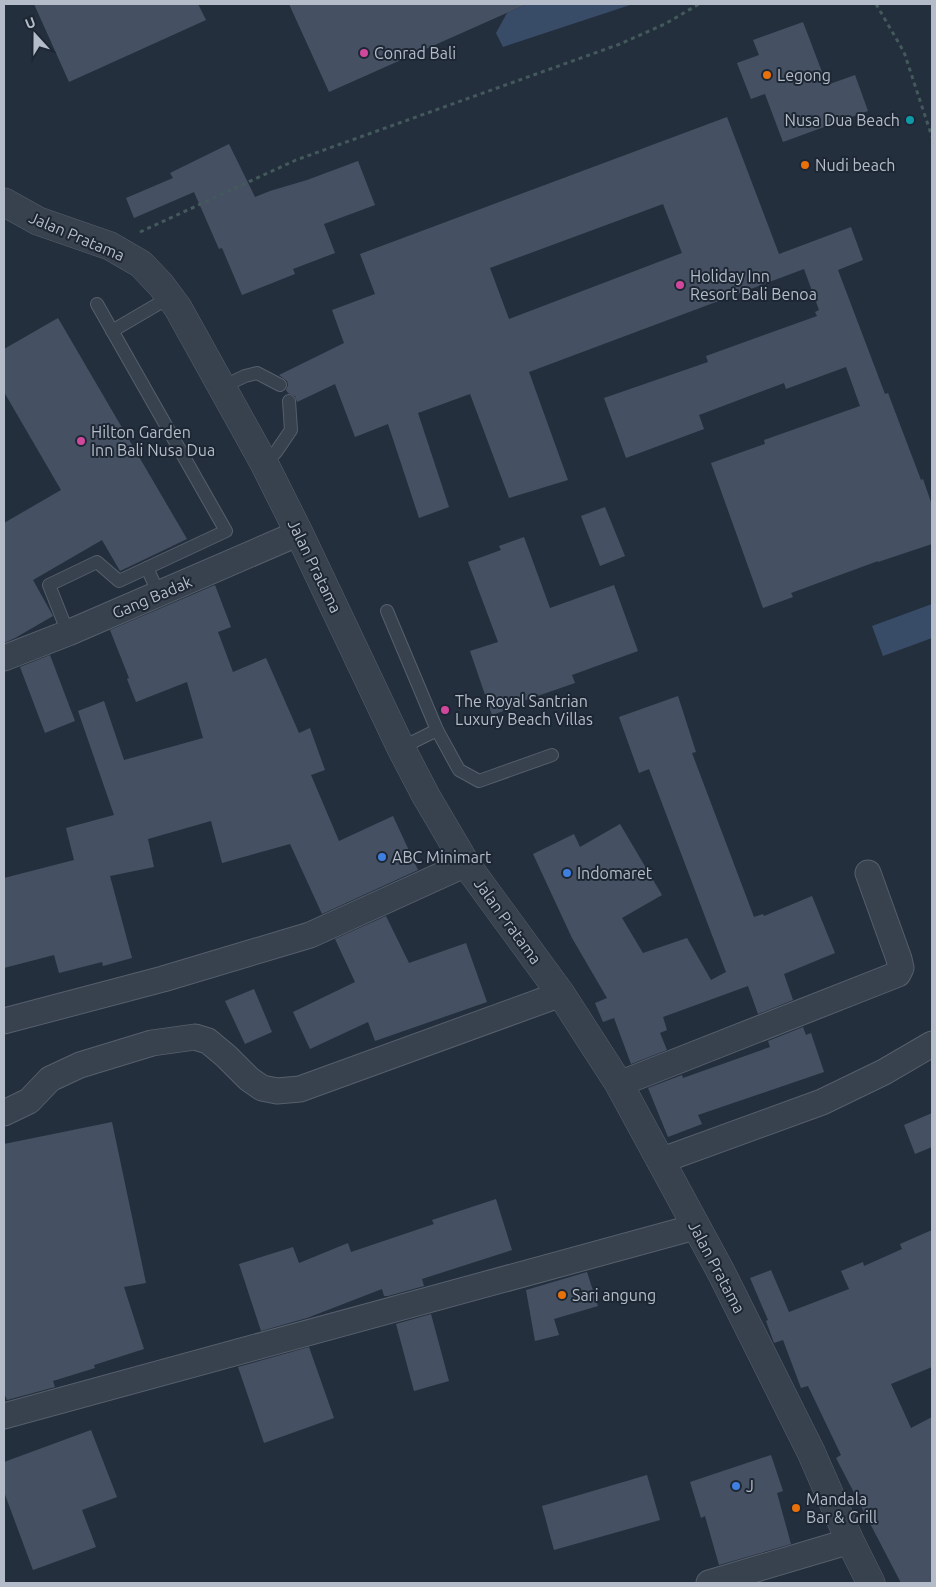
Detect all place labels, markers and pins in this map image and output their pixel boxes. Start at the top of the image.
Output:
place label: Conrad Bali [374,44,456,62]
marker: Conrad Bali [358,47,370,59]
place label: Legong [777,66,831,84]
marker: Legong [761,69,773,81]
place label: Nusa Dua Beach [784,111,900,129]
marker: Nusa Dua Beach [904,114,916,126]
place label: Nudi beach [815,156,895,174]
marker: Nudi beach [799,159,811,171]
place label: Holiday Inn Resort Bali Benoa [690,267,817,303]
marker: Holiday Inn Resort Bali Benoa [674,279,686,291]
place label: Hilton Garden Inn Bali Nusa Dua [91,423,215,459]
marker: Hilton Garden Inn Bali Nusa Dua [75,435,87,447]
place label: The Royal Santrian Luxury Beach Villas [455,692,593,728]
marker: The Royal Santrian Luxury Beach Villas [439,704,451,716]
place label: ABC Minimart [392,848,492,866]
marker: ABC Minimart [376,851,388,863]
place label: Indomaret [577,864,653,882]
marker: Indomaret [561,867,573,879]
place label: Sari angung [572,1286,656,1304]
marker: Sari angung [556,1289,568,1301]
place label: J [746,1477,754,1495]
marker: J [730,1480,742,1492]
place label: Mandala Bar & Grill [806,1490,877,1526]
marker: Mandala Bar & Grill [790,1502,802,1514]

